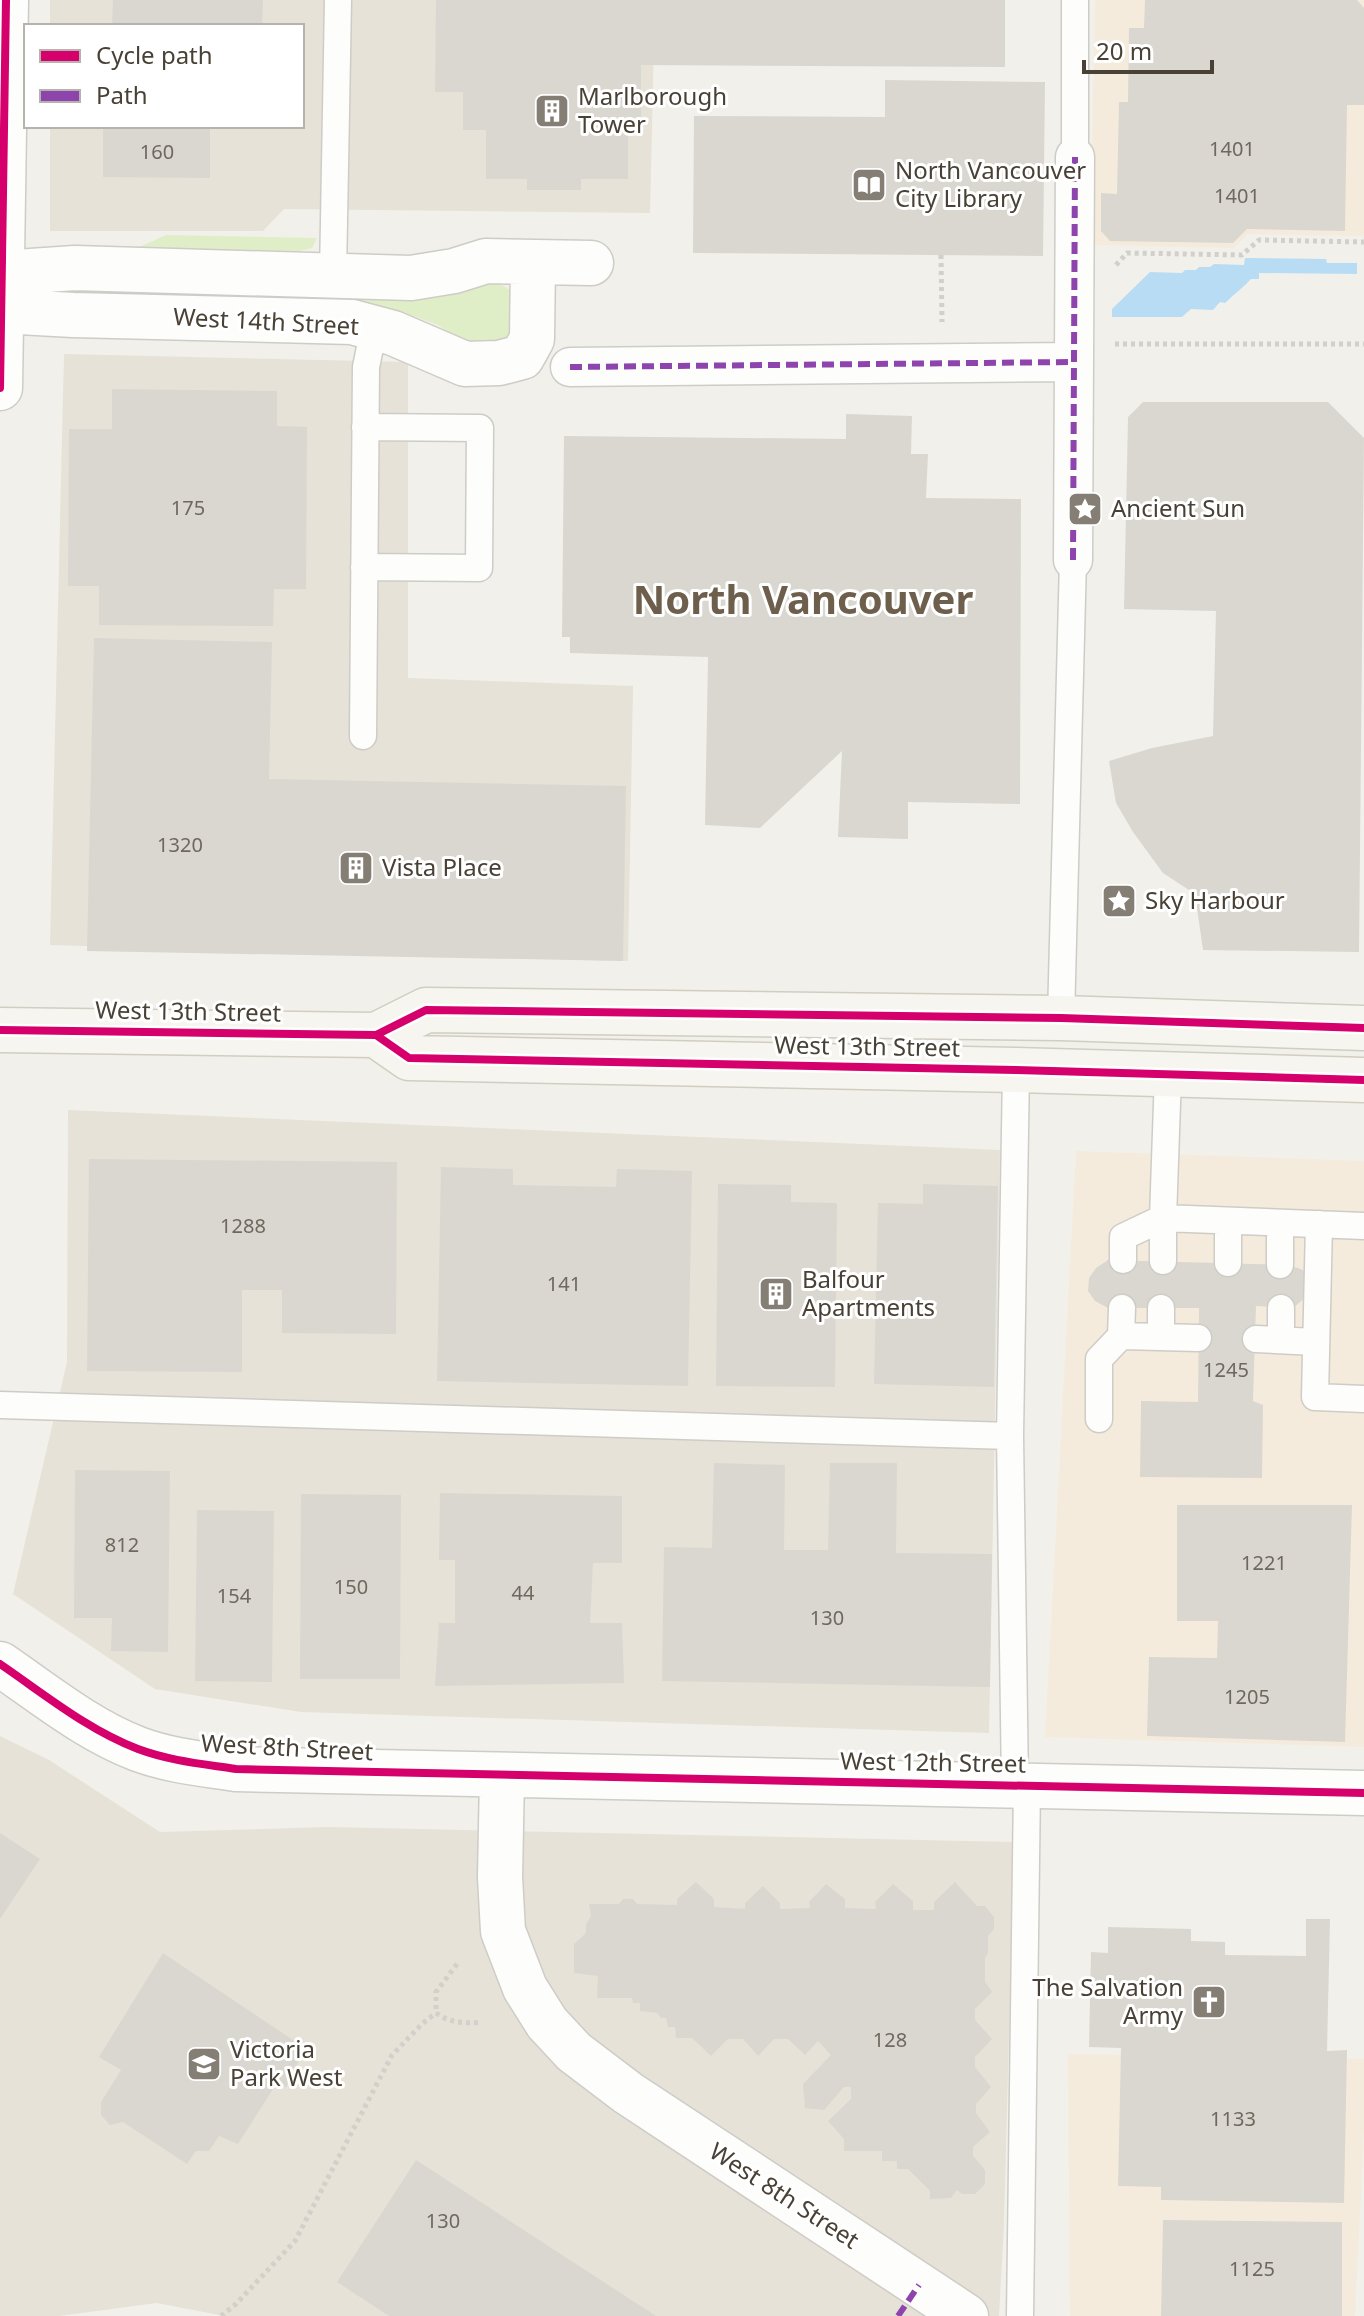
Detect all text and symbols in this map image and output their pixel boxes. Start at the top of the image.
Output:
legend [24,24,304,128]
scale bar [1084,24,1212,74]
text: 20 m [1096,34,1152,67]
text: Cycle path [96,38,213,71]
text: Path [96,78,147,111]
place label: Marlborough Tower [578,79,727,140]
building icon: Marlborough Tower [533,92,571,130]
house number: 1401 [1209,135,1255,162]
house number: 160 [140,138,174,165]
place label: North Vancouver City Library [895,153,1086,214]
library icon: North Vancouver City Library [850,166,888,204]
house number: 1401 [1214,182,1260,209]
street label: West 14th Street [172,299,360,342]
place icon: Ancient Sun [1066,490,1104,528]
place label: Ancient Sun [1111,491,1245,524]
house number: 175 [171,494,205,521]
district label: North Vancouver [633,571,973,626]
house number: 1320 [157,831,203,858]
building icon: Vista Place [337,849,375,887]
place label: Vista Place [382,850,502,883]
place icon: Sky Harbour [1100,882,1138,920]
place label: Sky Harbour [1145,883,1285,916]
street label: West 13th Street [95,992,282,1029]
street label: West 13th Street [774,1027,961,1064]
house number: 1288 [220,1212,266,1239]
place label: Balfour Apartments [802,1262,935,1323]
house number: 141 [547,1270,581,1297]
building icon: Balfour Apartments [757,1275,795,1313]
house number: 1245 [1203,1356,1249,1383]
house number: 812 [105,1531,139,1558]
house number: 1221 [1241,1549,1287,1576]
house number: 150 [334,1573,368,1600]
house number: 44 [512,1579,535,1606]
house number: 154 [217,1582,252,1609]
house number: 130 [810,1604,844,1631]
house number: 1205 [1224,1683,1270,1710]
street label: West 8th Street [200,1726,374,1768]
street label: West 12th Street [840,1743,1027,1780]
place label: The Salvation Army [1032,1970,1184,2031]
church icon: The Salvation Army [1190,1983,1228,2021]
house number: 128 [873,2026,907,2053]
place label: Victoria Park West [230,2032,343,2093]
school or university icon: Victoria Park West [185,2045,223,2083]
house number: 1133 [1210,2105,1256,2132]
street label: West 8th Street [704,2134,866,2256]
house number: 130 [426,2207,460,2234]
house number: 1125 [1229,2255,1275,2282]

